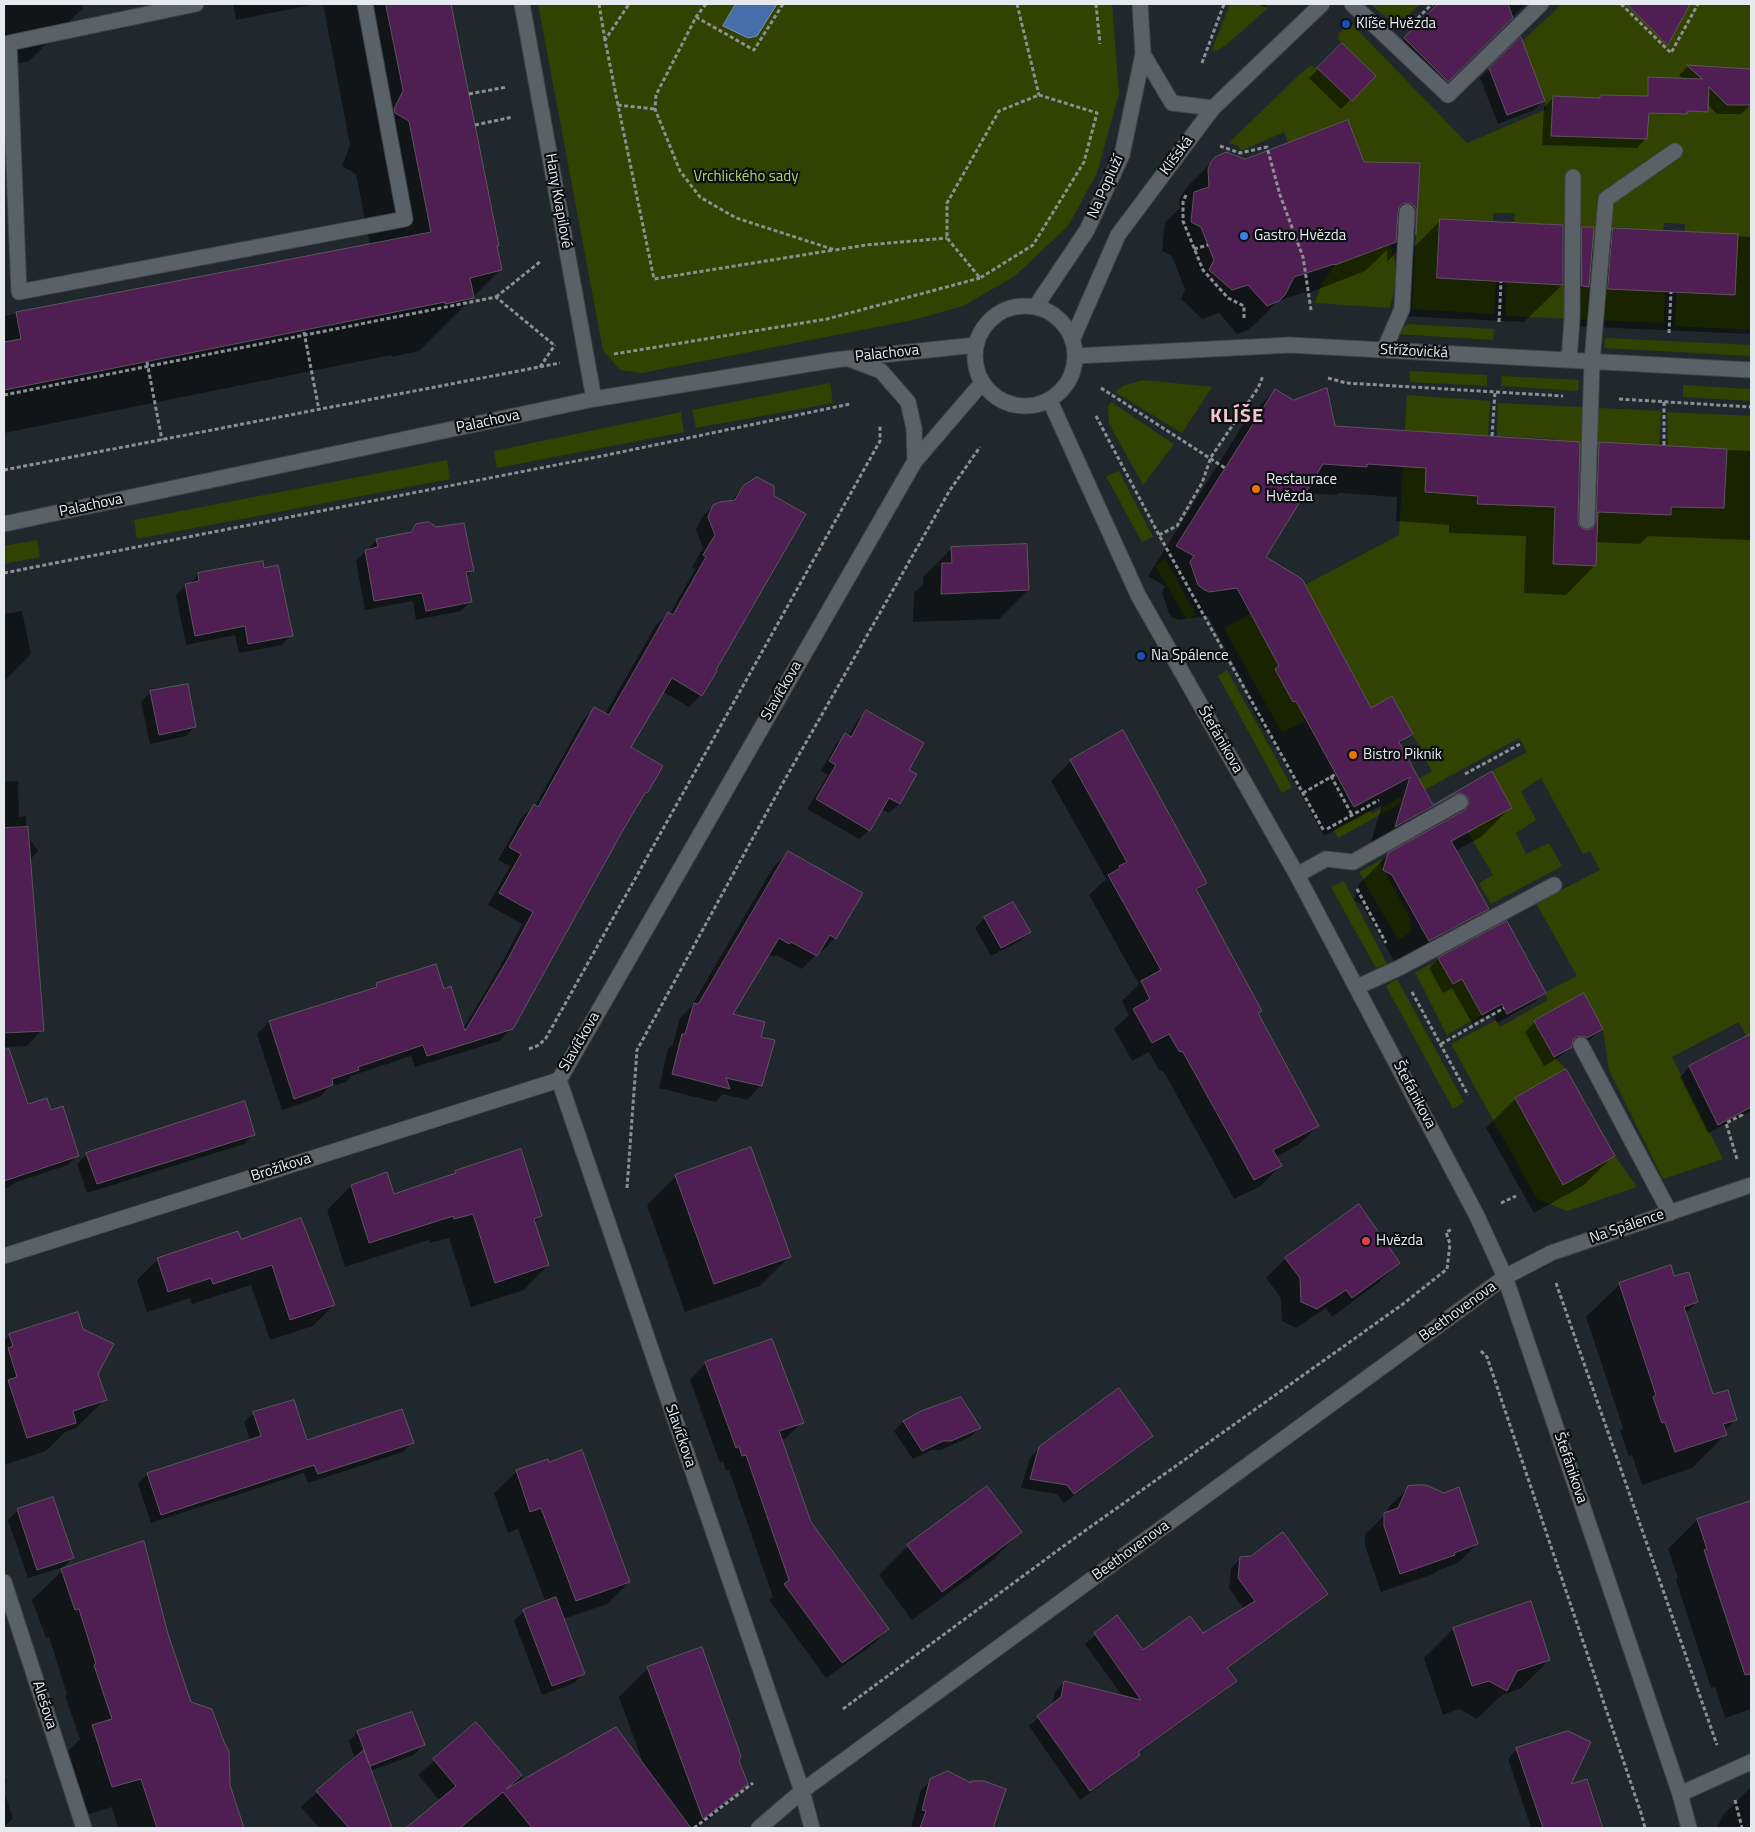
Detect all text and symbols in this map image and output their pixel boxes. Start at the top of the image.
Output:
place label: Klíše Hvězda [1356,15,1436,33]
marker: Klíše Hvězda [1340,18,1352,30]
street label: Klíšská [1157,133,1197,179]
street label: Hany Kvapilové [541,152,575,250]
street label: Na Popluží [1084,153,1128,221]
park label: Vrchlického sady [694,168,798,186]
place label: Gastro Hvězda [1254,227,1346,245]
marker: Gastro Hvězda [1238,230,1250,242]
street label: Střížovická [1380,341,1448,363]
street label: Palachova [854,342,920,366]
district label: KLÍŠE [1209,405,1265,429]
street label: Palachova [455,407,521,437]
place label: Restaurace Hvězda [1266,471,1337,506]
marker: Restaurace Hvězda [1250,483,1262,495]
street label: Palachova [58,491,124,521]
place label: Na Spálence [1151,647,1229,665]
marker: Na Spálence [1135,650,1147,662]
street label: Slavíčkova [758,658,806,724]
street label: Štefánikova [1194,703,1246,777]
place label: Bistro Piknik [1363,746,1442,764]
marker: Bistro Piknik [1347,749,1359,761]
street label: Slavíčkova [556,1009,604,1075]
street label: Štefánikova [1389,1058,1439,1132]
street label: Brožíkova [249,1150,313,1186]
street label: Na Spálence [1587,1206,1667,1248]
place label: Hvězda [1376,1232,1423,1250]
marker: Hvězda [1360,1235,1372,1247]
street label: Beethovenova [1416,1278,1500,1346]
street label: Slavíčkova [661,1402,699,1470]
street label: Štefánikova [1549,1430,1591,1506]
street label: Beethovenova [1089,1517,1173,1585]
street label: Alešova [28,1679,60,1731]

